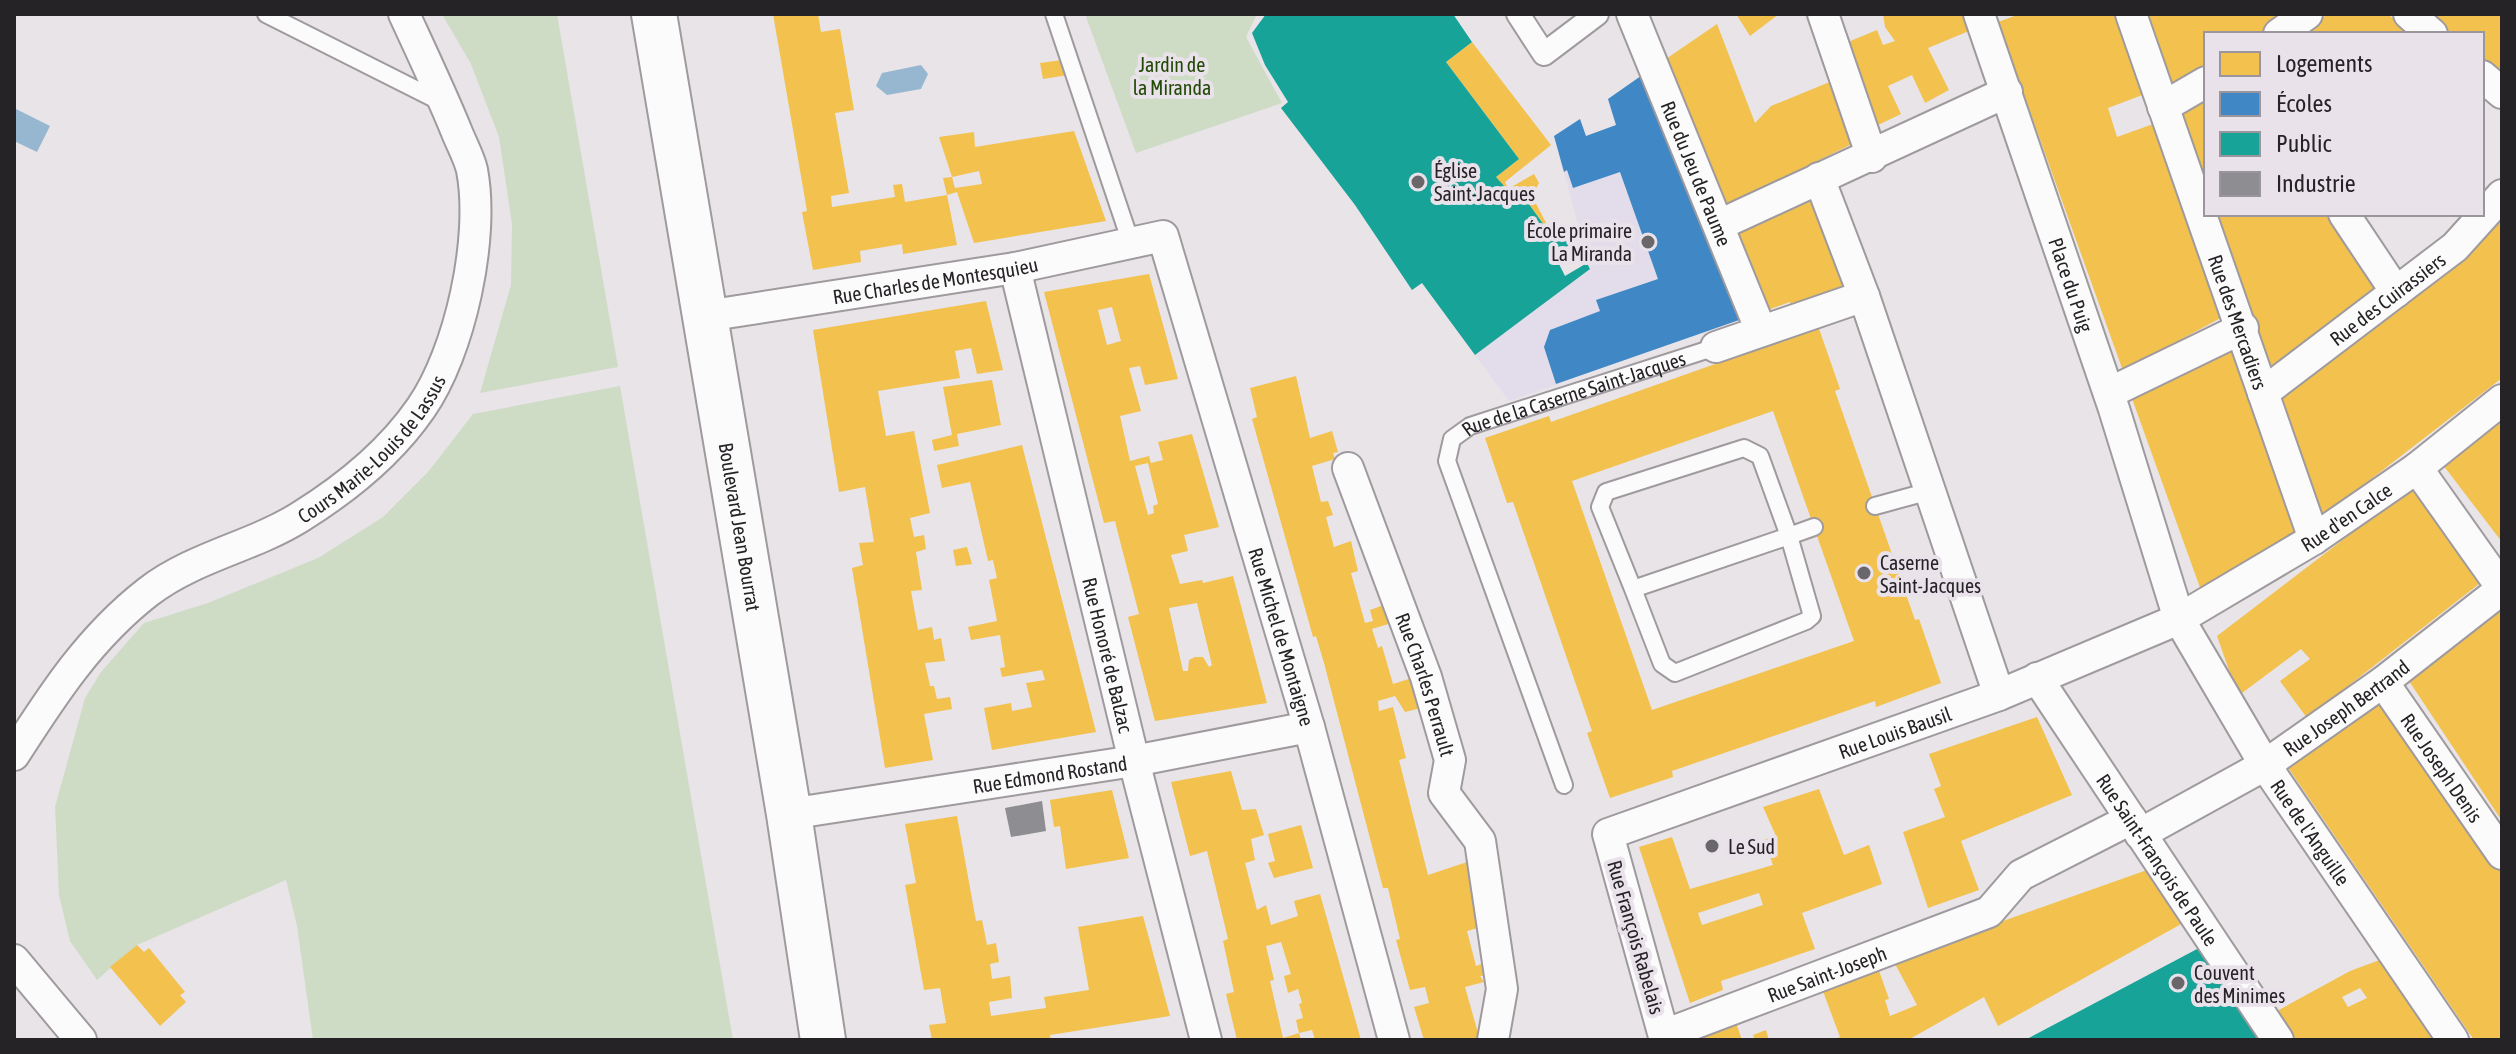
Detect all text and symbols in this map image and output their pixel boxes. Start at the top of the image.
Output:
legend [2204,32,2484,216]
text: Logements [2276,50,2373,77]
park label: Jardin de la Miranda [1133,53,1211,99]
text: Écoles [2276,90,2332,117]
street label: Rue du Jeu de Paume [1657,97,1737,249]
text: Public [2276,130,2332,157]
place label: Église Saint-Jacques [1434,159,1535,205]
text: Industrie [2276,170,2356,197]
marker: Église Saint-Jacques [1409,173,1427,191]
place label: École primaire La Miranda [1527,219,1632,265]
marker: École primaire La Miranda [1639,233,1657,251]
street label: Place du Puig [2045,234,2098,335]
street label: Rue des Cuirassiers [2325,247,2449,350]
street label: Rue des Mercadiers [2204,251,2272,392]
street label: Rue Charles de Montesquieu [831,252,1040,308]
street label: Rue de la Caserne Saint-Jacques [1457,346,1688,440]
street label: Cours Marie-Louis de Lassus [293,371,449,527]
street label: Boulevard Jean Bourrat [715,441,766,613]
street label: Rue d'en Calce [2297,478,2396,556]
street label: Rue Michel de Montaigne [1245,545,1319,728]
place label: Caserne Saint-Jacques [1880,551,1981,597]
marker: Caserne Saint-Jacques [1855,564,1873,582]
street label: Rue Honoré de Balzac [1079,575,1138,735]
street label: Rue Charles Perrault [1391,609,1460,759]
street label: Rue Joseph Bertrand [2278,655,2413,760]
street label: Rue Louis Bausil [1835,701,1955,763]
street label: Rue Joseph Denis [2397,709,2488,826]
street label: Rue Edmond Rostand [971,751,1129,797]
street label: Rue Saint-François de Paule [2092,769,2223,950]
street label: Rue de l'Anguille [2267,775,2355,890]
place label: Le Sud [1728,835,1775,858]
marker: Le Sud [1703,837,1721,855]
street label: Rue François Rabelais [1603,857,1669,1017]
street label: Rue Saint-Joseph [1764,940,1889,1006]
place label: Couvent des Minimes [2194,961,2285,1007]
marker: Couvent des Minimes [2169,974,2187,992]

